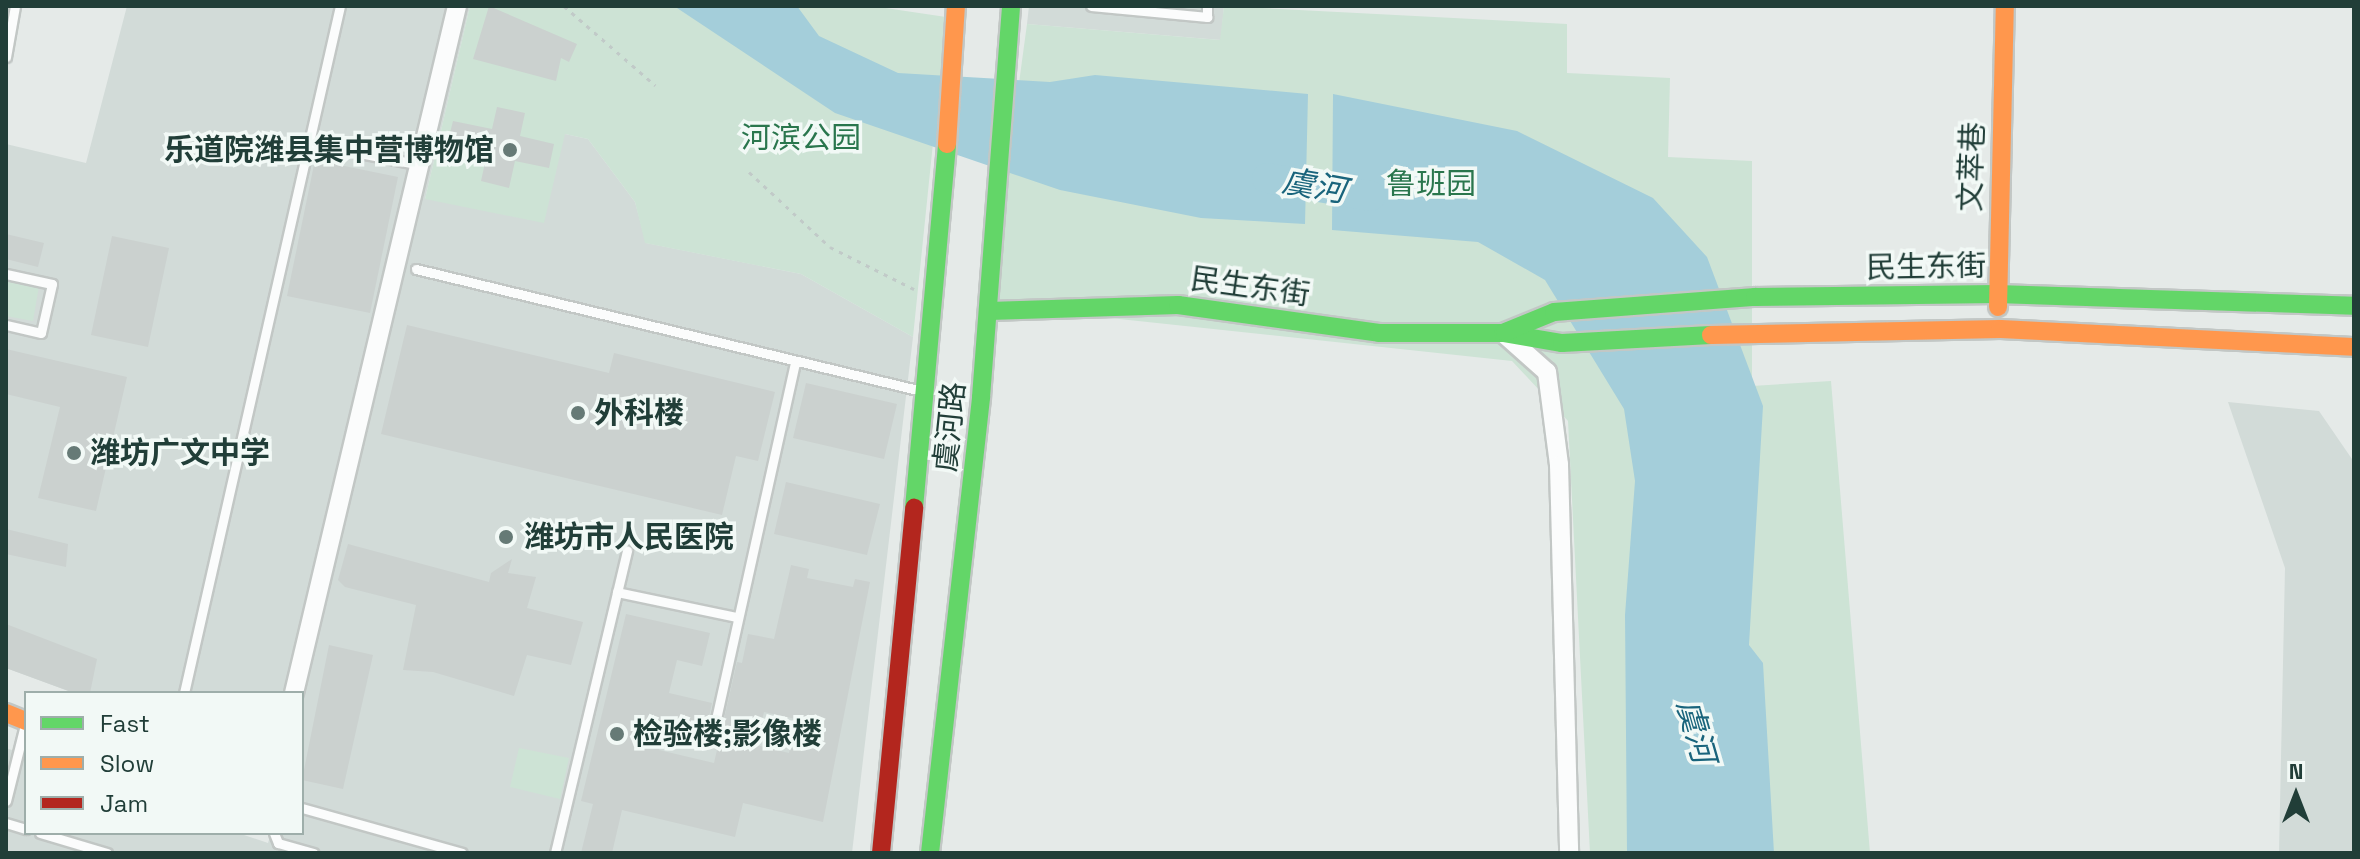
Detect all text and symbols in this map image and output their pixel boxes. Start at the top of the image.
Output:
park label: 河滨公园 [741,120,861,156]
street label: 文萃巷 [1952,121,1992,213]
place label: 乐道院潍县集中营博物馆 [164,132,494,168]
marker: 乐道院潍县集中营博物馆 [501,141,519,159]
water label: 虞河 [1279,162,1349,210]
park label: 鲁班园 [1386,166,1476,202]
street label: 民生东街 [1866,248,1986,286]
street label: 民生东街 [1188,261,1312,313]
street label: 虞河路 [927,380,973,474]
place label: 外科楼 [594,395,684,431]
marker: 外科楼 [569,404,587,422]
place label: 潍坊广文中学 [90,435,270,471]
marker: 潍坊广文中学 [65,444,83,462]
place label: 潍坊市人民医院 [524,519,734,555]
marker: 潍坊市人民医院 [495,526,517,548]
legend [24,691,304,835]
water label: 虞河 [1669,695,1723,767]
text: Fast [100,708,150,739]
place label: 检验楼;影像楼 [633,716,822,752]
marker: 检验楼;影像楼 [608,725,626,743]
text: Slow [100,748,154,779]
north arrow [2256,755,2336,835]
text: N [2289,757,2303,785]
text: Jam [100,788,148,819]

